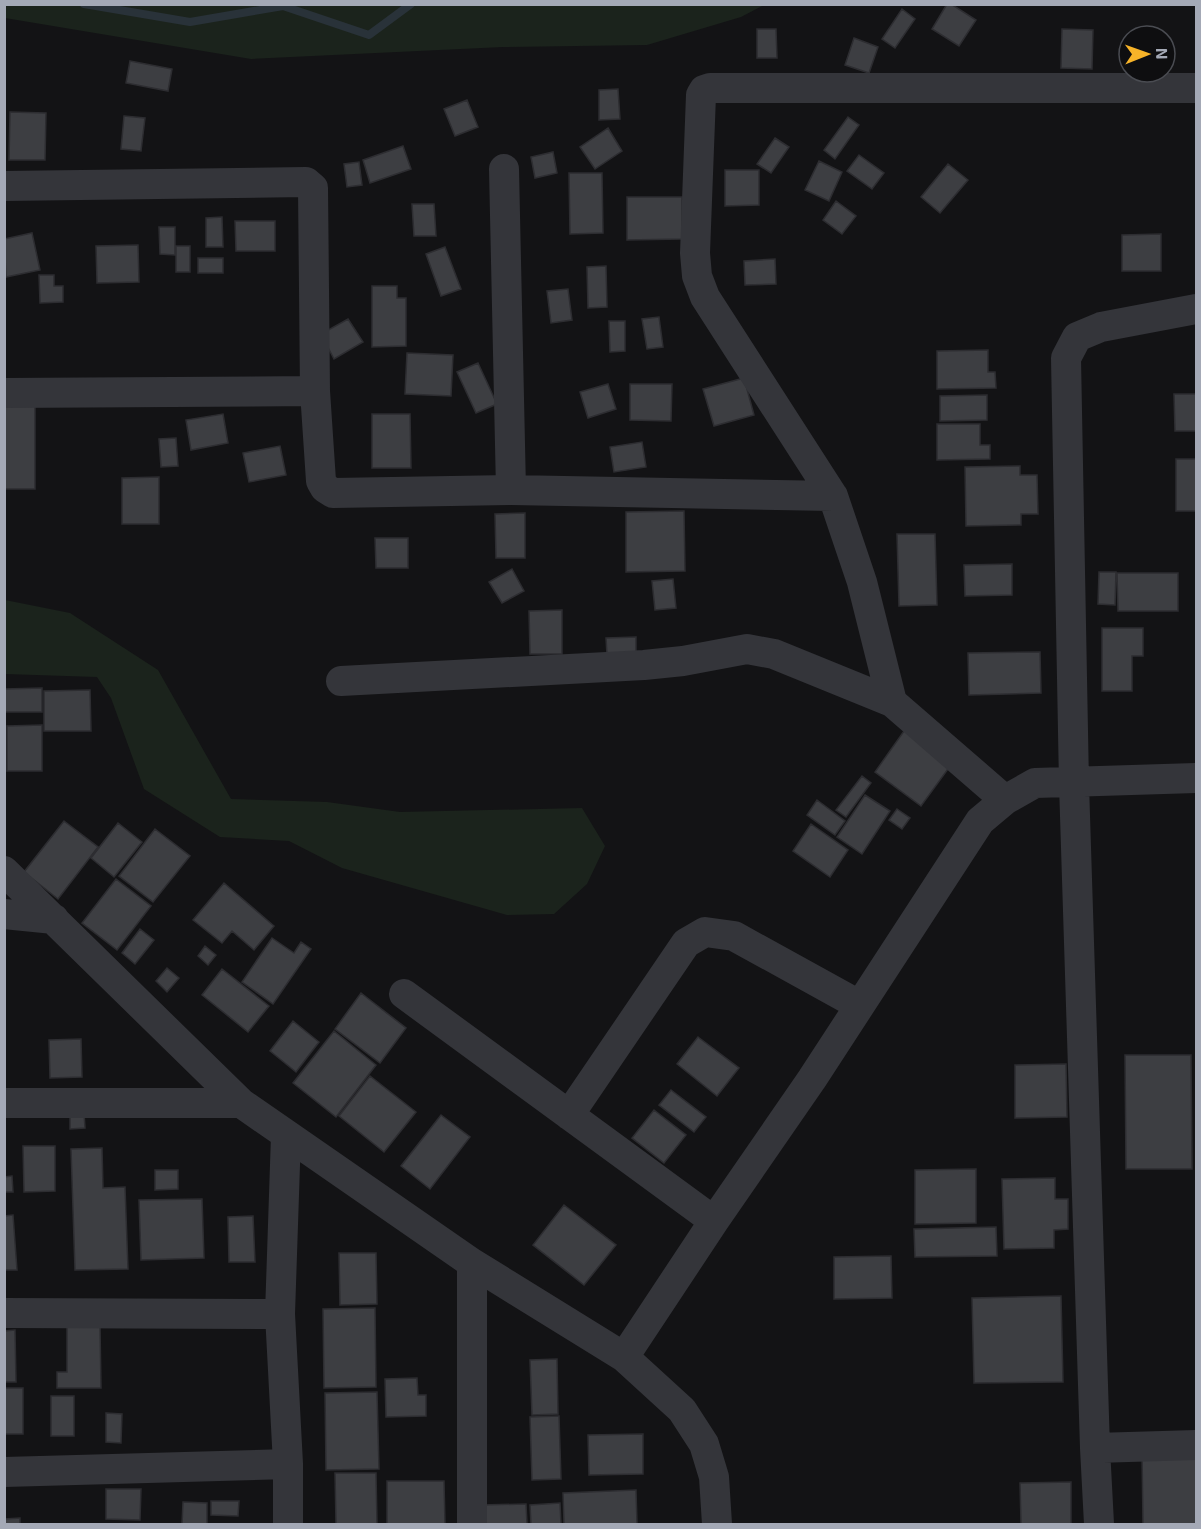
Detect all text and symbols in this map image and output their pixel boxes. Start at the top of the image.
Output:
north arrow [1117,24,1177,84]
text: N [1153,48,1172,60]

